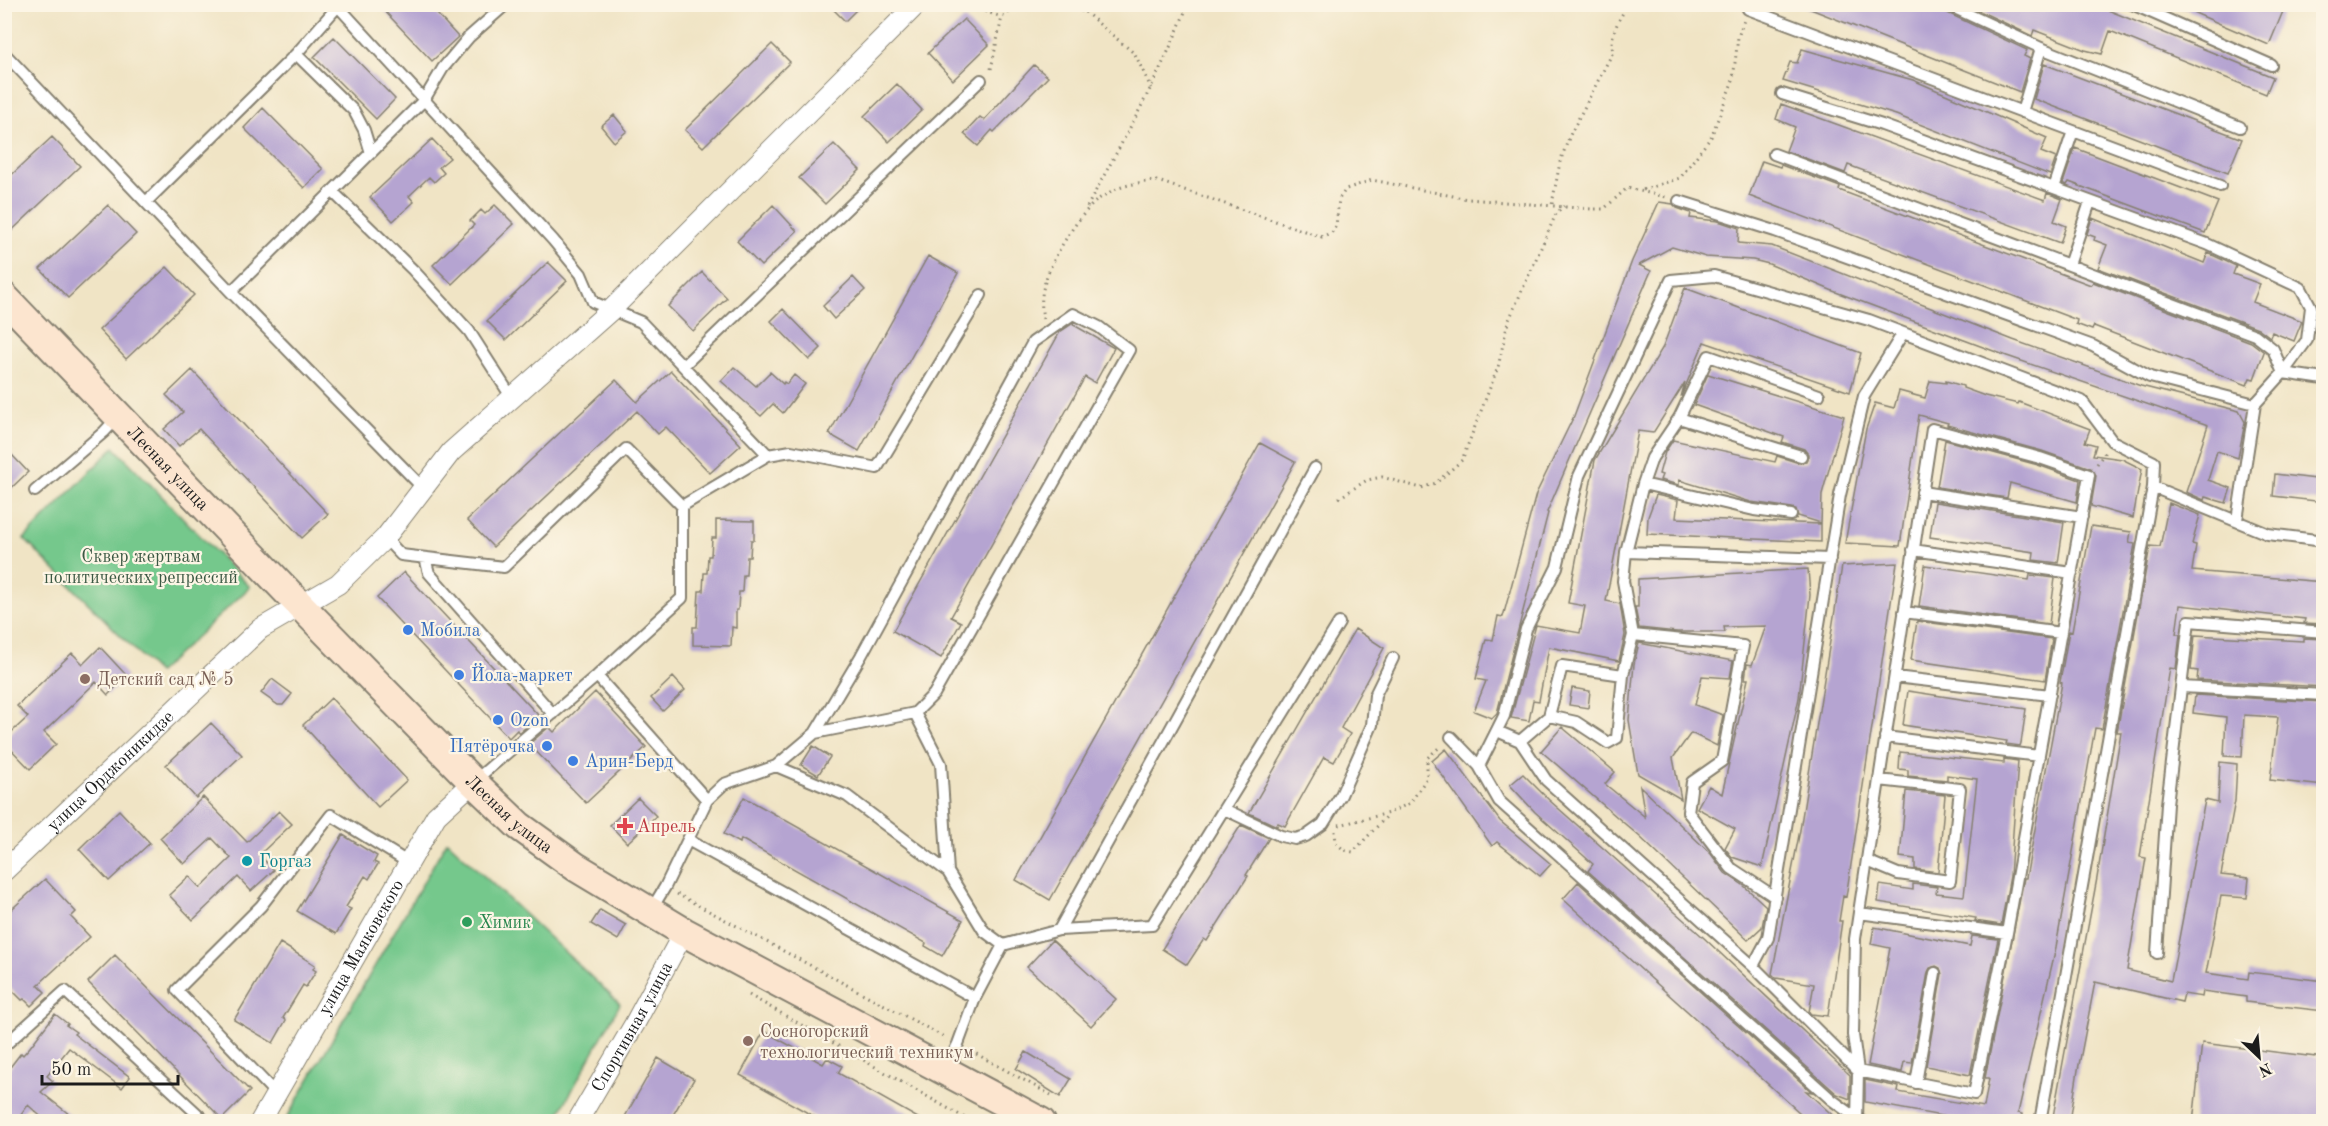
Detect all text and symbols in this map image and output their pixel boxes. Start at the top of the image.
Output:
street label: Лесная улица [123,423,212,514]
park label: Cквер жертвам политических репрессий [44,548,238,587]
place label: Мобила [420,622,481,640]
marker: Мобила [401,623,415,637]
place label: Йола-маркет [471,663,573,685]
marker: Йола-маркет [452,668,466,682]
place label: Детский сад № 5 [97,671,234,689]
marker: Детский сад № 5 [78,672,92,686]
street label: улица Орджоникидзе [44,708,177,835]
place label: Ozon [510,712,549,730]
marker: Ozon [491,713,505,727]
place label: Пятёрочка [450,738,535,756]
marker: Пятёрочка [540,739,554,753]
place label: Арин-Берд [585,753,673,771]
marker: Арин-Берд [566,754,580,768]
street label: Лесная улица [461,772,556,857]
place label: Апрель [637,818,696,836]
marker: Апрель [618,819,632,833]
place label: Горгаз [259,853,312,871]
marker: Горгаз [240,854,254,868]
street label: улица Маяковского [316,877,408,1018]
place label: Химик [479,914,531,932]
marker: Химик [460,915,474,929]
street label: Спортивная улица [589,959,676,1095]
place label: Сосногорский технологический техникум [760,1023,974,1062]
north arrow [2229,1027,2289,1087]
marker: Сосногорский технологический техникум [741,1034,755,1048]
scale bar [42,1048,178,1086]
text: N [2255,1059,2274,1079]
text: 50 m [51,1061,91,1079]

